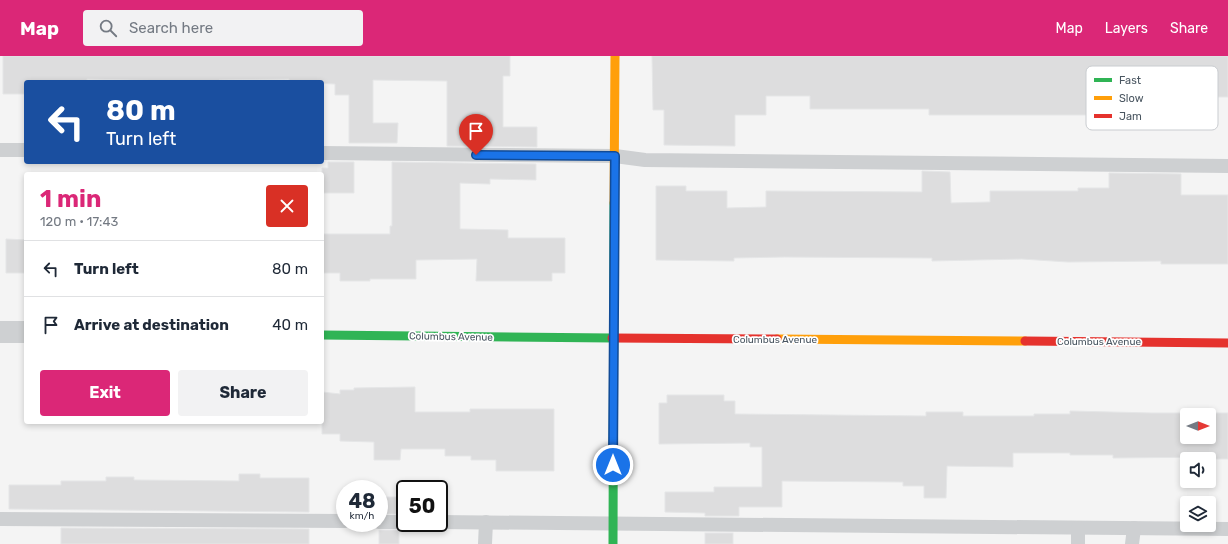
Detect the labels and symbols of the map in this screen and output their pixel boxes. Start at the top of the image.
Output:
legend [1086,66,1218,130]
text: Fast [1119,74,1142,87]
text: Slow [1119,92,1144,105]
text: Jam [1119,110,1142,123]
pin [459,114,493,155]
street label: Columbus Avenue [409,330,494,344]
street label: Columbus Avenue [733,334,817,346]
street label: Columbus Avenue [1057,336,1141,348]
north arrow [1180,408,1216,444]
position arrow [592,444,634,486]
speed limit sign: 50 [396,480,448,532]

